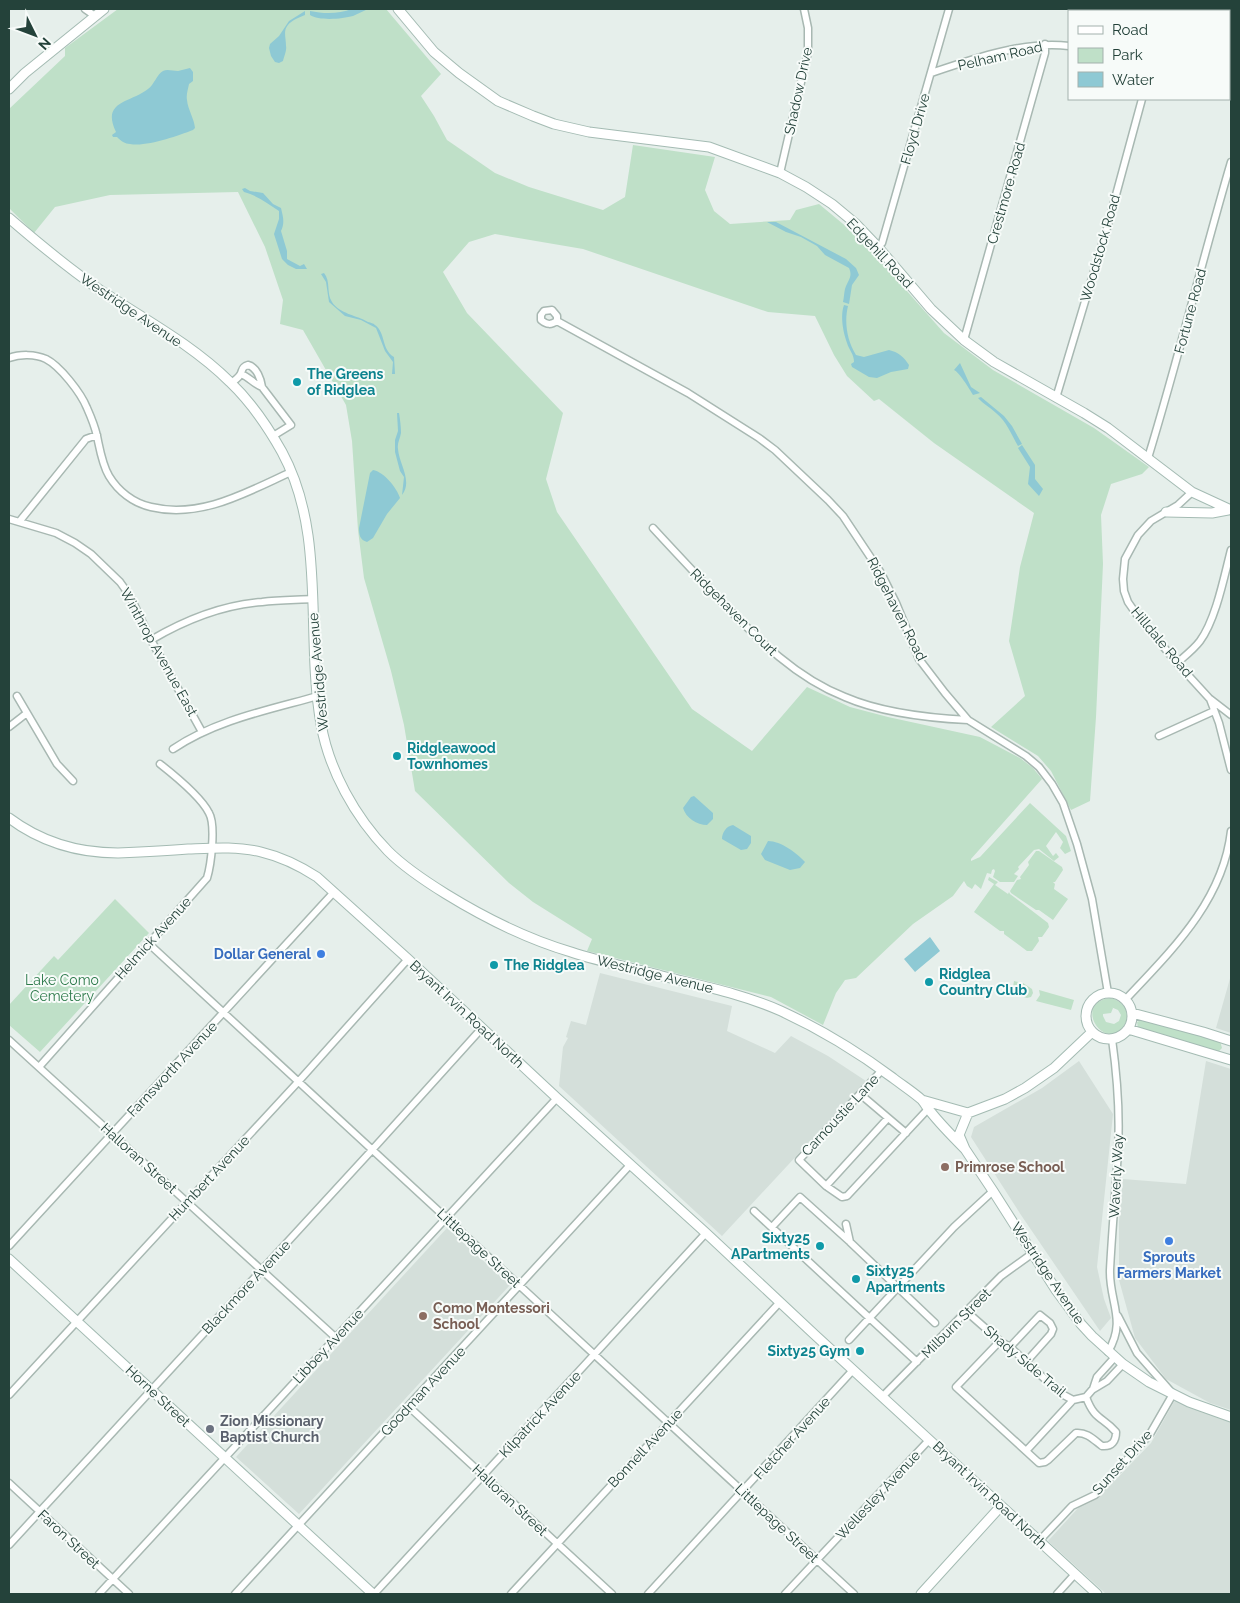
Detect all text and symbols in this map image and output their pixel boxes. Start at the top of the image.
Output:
north arrow [10,10,60,60]
legend [1068,10,1230,100]
text: Road [1112,21,1148,39]
text: N [35,34,54,53]
street label: Pelham Road [956,38,1044,74]
street label: Shadow Drive [781,46,815,136]
text: Park [1112,46,1143,64]
text: Water [1112,71,1155,89]
street label: Floyd Drive [897,92,933,166]
street label: Crestmore Road [984,140,1028,246]
street label: Woodstock Road [1077,192,1123,304]
street label: Edgehill Road [844,215,916,291]
street label: Fortune Road [1171,267,1209,355]
street label: Westridge Avenue [77,270,185,350]
place label: The Greens of Ridglea [307,366,384,398]
marker: The Greens of Ridglea [291,376,303,388]
street label: Ridgehaven Road [864,555,930,663]
street label: Ridgehaven Court [687,565,781,659]
street label: Winthrop Avenue East [117,585,201,719]
street label: Hilldale Road [1128,604,1196,680]
street label: Westridge Avenue [305,612,331,732]
place label: Ridgleawood Townhomes [407,740,496,772]
marker: Ridgleawood Townhomes [391,750,403,762]
street label: Helmick Avenue [112,893,194,983]
place label: Dollar General [214,946,312,962]
marker: Dollar General [315,948,327,960]
street label: Westridge Avenue [595,952,715,996]
street label: Bryant Irvin Road North [407,957,527,1071]
place label: The Ridglea [504,957,584,973]
marker: The Ridglea [488,959,500,971]
place label: Ridglea Country Club [939,966,1027,998]
park label: Lake Como Cemetery [25,972,99,1004]
marker: Ridglea Country Club [923,976,935,988]
street label: Farnsworth Avenue [124,1018,220,1120]
street label: Carnoustie Lane [798,1071,882,1159]
street label: Halloran Street [98,1120,181,1197]
street label: Humbert Avenue [166,1132,252,1224]
street label: Waverly Way [1106,1133,1126,1219]
place label: Primrose School [955,1159,1065,1175]
marker: Primrose School [939,1161,951,1173]
street label: Littlepage Street [434,1205,524,1291]
street label: Westridge Avenue [1008,1219,1088,1327]
place label: Sixty25 APartments [731,1230,810,1262]
marker: Sprouts Farmers Market [1163,1235,1175,1247]
street label: Blackmore Avenue [198,1237,294,1337]
marker: Sixty25 APartments [814,1240,826,1252]
place label: Sprouts Farmers Market [1117,1249,1222,1281]
place label: Sixty25 Apartments [866,1263,945,1295]
marker: Sixty25 Apartments [850,1273,862,1285]
street label: Milburn Street [918,1285,994,1361]
place label: Como Montessori School [433,1300,550,1332]
street label: Libbey Avenue [289,1305,367,1387]
marker: Como Montessori School [417,1310,429,1322]
street label: Shady Side Trail [981,1322,1069,1400]
street label: Goodman Avenue [377,1343,469,1439]
place label: Sixty25 Gym [768,1343,850,1359]
marker: Sixty25 Gym [854,1345,866,1357]
street label: Horne Street [122,1362,194,1430]
street label: Kilpatrick Avenue [496,1368,584,1460]
street label: Fletcher Avenue [751,1393,833,1483]
street label: Bonnell Avenue [604,1405,686,1491]
place label: Zion Missionary Baptist Church [220,1413,324,1445]
marker: Zion Missionary Baptist Church [204,1423,216,1435]
street label: Sunset Drive [1089,1426,1155,1498]
street label: Bryant Irvin Road North [930,1438,1050,1552]
street label: Wellesley Avenue [833,1447,923,1543]
street label: Halloran Street [469,1461,551,1539]
street label: Littlepage Street [732,1480,822,1566]
street label: Faron Street [35,1506,103,1572]

